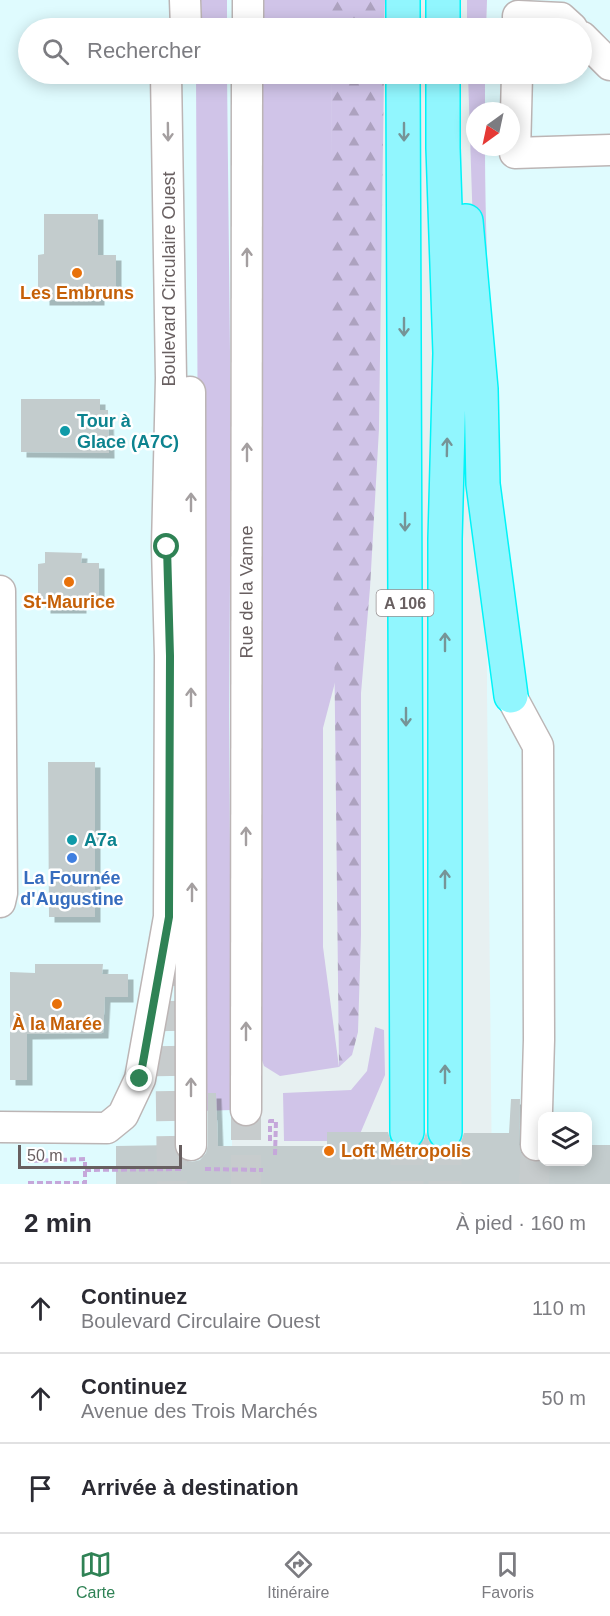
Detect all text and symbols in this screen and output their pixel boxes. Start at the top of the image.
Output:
search box [18,18,592,84]
icon: search [39,35,72,68]
text: Rechercher [87,38,201,63]
north arrow [466,102,520,156]
one-way arrow [162,121,173,141]
one-way arrow [398,121,410,141]
street label: Boulevard Circulaire Ouest [159,171,179,387]
one-way arrow [241,247,253,267]
marker: Les Embruns [70,266,84,280]
place label: Les Embruns [20,283,134,303]
one-way arrow [398,316,410,336]
place label: Tour à Glace (A7C) [77,411,179,452]
marker: Tour à Glace (A7C) [58,424,72,438]
one-way arrow [442,437,453,457]
one-way arrow [241,442,253,462]
one-way arrow [185,492,197,512]
one-way arrow [399,511,411,531]
street label: Rue de la Vanne [236,526,257,658]
route start [153,533,179,559]
marker: St-Maurice [62,575,76,589]
road number: A 106 [376,590,434,616]
place label: St-Maurice [23,592,115,612]
one-way arrow [439,632,451,652]
one-way arrow [185,687,197,707]
one-way arrow [400,706,412,726]
one-way arrow [240,826,252,846]
place label: A7a [84,830,118,850]
marker: A7a [65,833,79,847]
marker: La Fournée d'Augustine [65,851,79,865]
place label: La Fournée d'Augustine [20,868,124,909]
one-way arrow [439,869,451,889]
one-way arrow [186,882,198,902]
marker: À la Marée [50,997,64,1011]
place label: À la Marée [12,1013,102,1034]
one-way arrow [240,1021,252,1041]
one-way arrow [439,1064,451,1084]
route end [126,1065,152,1091]
one-way arrow [185,1077,197,1097]
map controls [538,1112,592,1166]
button: layers [538,1112,592,1166]
place label: Loft Métropolis [341,1141,471,1161]
scale bar [18,1142,182,1170]
marker: Loft Métropolis [322,1144,336,1158]
text: 50 m [27,1147,63,1164]
text: 2 min [24,1208,92,1238]
text: À pied · 160 m [456,1212,586,1234]
text: Continuez [81,1284,187,1309]
icon: ahead [24,1292,57,1325]
text: 110 m [532,1297,586,1319]
text: Boulevard Circulaire Ouest [81,1310,320,1332]
text: Continuez [81,1374,187,1399]
icon: ahead [24,1382,57,1415]
text: 50 m [542,1387,586,1409]
text: Avenue des Trois Marchés [81,1400,317,1422]
icon: arrive [24,1472,57,1505]
text: Arrivée à destination [81,1475,299,1500]
tab: Carte [76,1548,115,1602]
tab: Itinéraire [267,1548,329,1602]
tab: Favoris [481,1548,534,1602]

